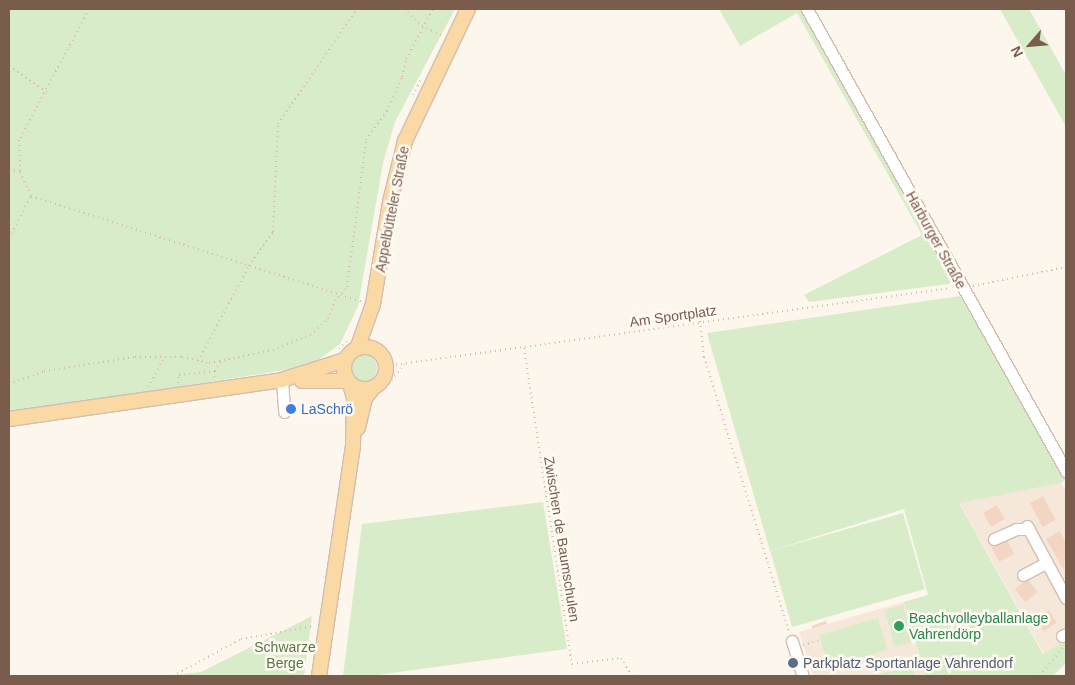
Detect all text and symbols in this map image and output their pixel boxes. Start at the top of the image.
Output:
north arrow [1005,20,1055,70]
text: N [1007,44,1026,60]
street label: Appelbütteler Straße [372,144,412,274]
street label: Harburger Straße [902,188,970,292]
street label: Am Sportplatz [628,302,718,330]
place label: LaSchrö [301,401,353,417]
marker: LaSchrö [285,403,297,415]
street label: Zwischen de Baumschulen [541,455,583,623]
place label: Beachvolleyballanlage Vahrendörp [909,610,1048,642]
marker: Beachvolleyballanlage Vahrendörp [893,620,905,632]
park label: Schwarze Berge [254,639,316,672]
place label: Parkplatz Sportanlage Vahrendorf [803,655,1013,671]
marker: Parkplatz Sportanlage Vahrendorf [787,657,799,669]

